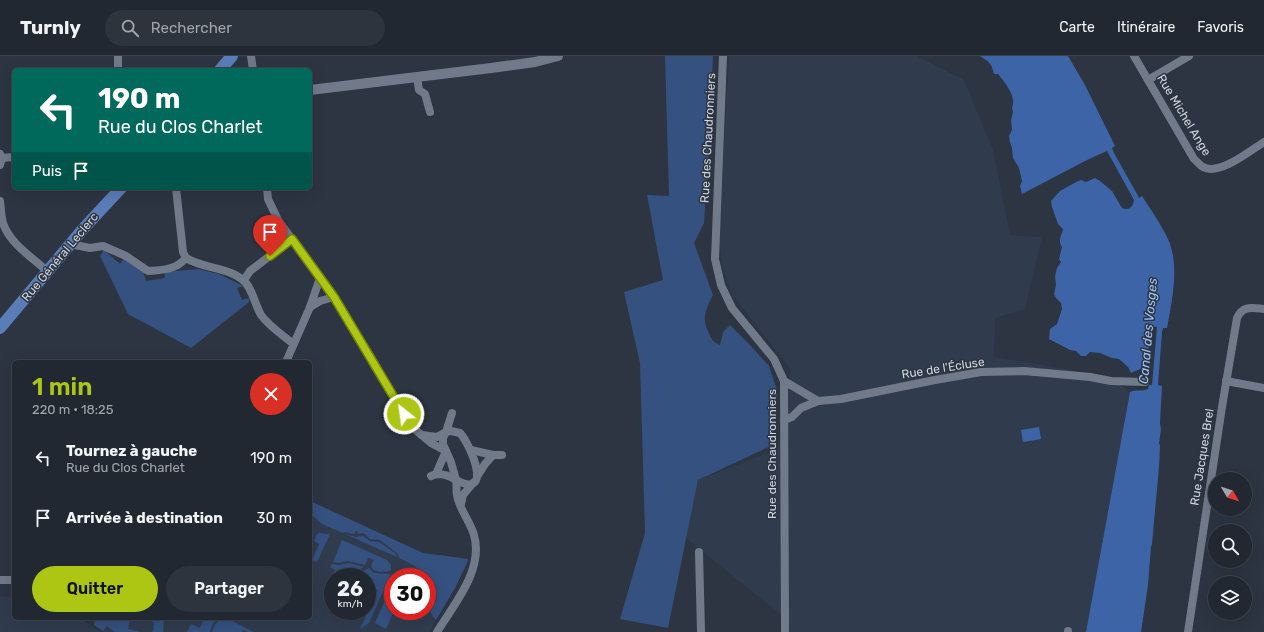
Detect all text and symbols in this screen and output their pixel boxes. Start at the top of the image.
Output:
search box [105,10,385,46]
text: Turnly [20,16,81,39]
icon: search [119,17,141,39]
text: Rechercher [151,19,232,37]
text: Carte [1059,19,1095,36]
text: Itinéraire [1117,19,1175,36]
text: Favoris [1197,19,1244,36]
street label: Rue Michel Ange [1154,72,1214,159]
street label: Rue des Chaudronniers [698,73,718,203]
text: 190 m [98,82,181,115]
icon: left [32,84,84,136]
text: Rue du Clos Charlet [98,116,263,138]
icon: arrive [70,160,92,182]
text: Puis [32,162,62,180]
street label: Rue Général Leclerc [19,210,101,304]
pin [253,215,287,256]
icon: arrive [259,221,281,243]
water label: Canal des Vosges [1136,277,1161,385]
street label: Rue de l'Écluse [900,354,986,381]
text: 1 min [32,373,92,401]
button: close [250,373,292,415]
street label: Rue des Chaudronniers [765,389,779,519]
position arrow [383,393,425,435]
text: 220 m · 18:25 [32,402,113,417]
street label: Rue Jacques Brel [1187,408,1217,506]
text: Tournez à gauche [66,442,197,460]
icon: left [32,447,54,469]
text: 190 m [250,449,292,467]
text: Rue du Clos Charlet [66,460,185,475]
north arrow [1208,472,1252,516]
map controls [1208,472,1252,620]
icon: arrive [32,507,54,529]
text: Arrivée à destination [66,509,223,527]
text: 30 m [256,509,292,527]
button: search [1208,524,1252,568]
button: Quitter [32,566,158,612]
button: Partager [166,566,292,612]
speed limit sign: 30 [384,568,436,620]
button: layers [1208,576,1252,620]
text: 26 [337,577,363,601]
text: km/h [338,598,362,610]

